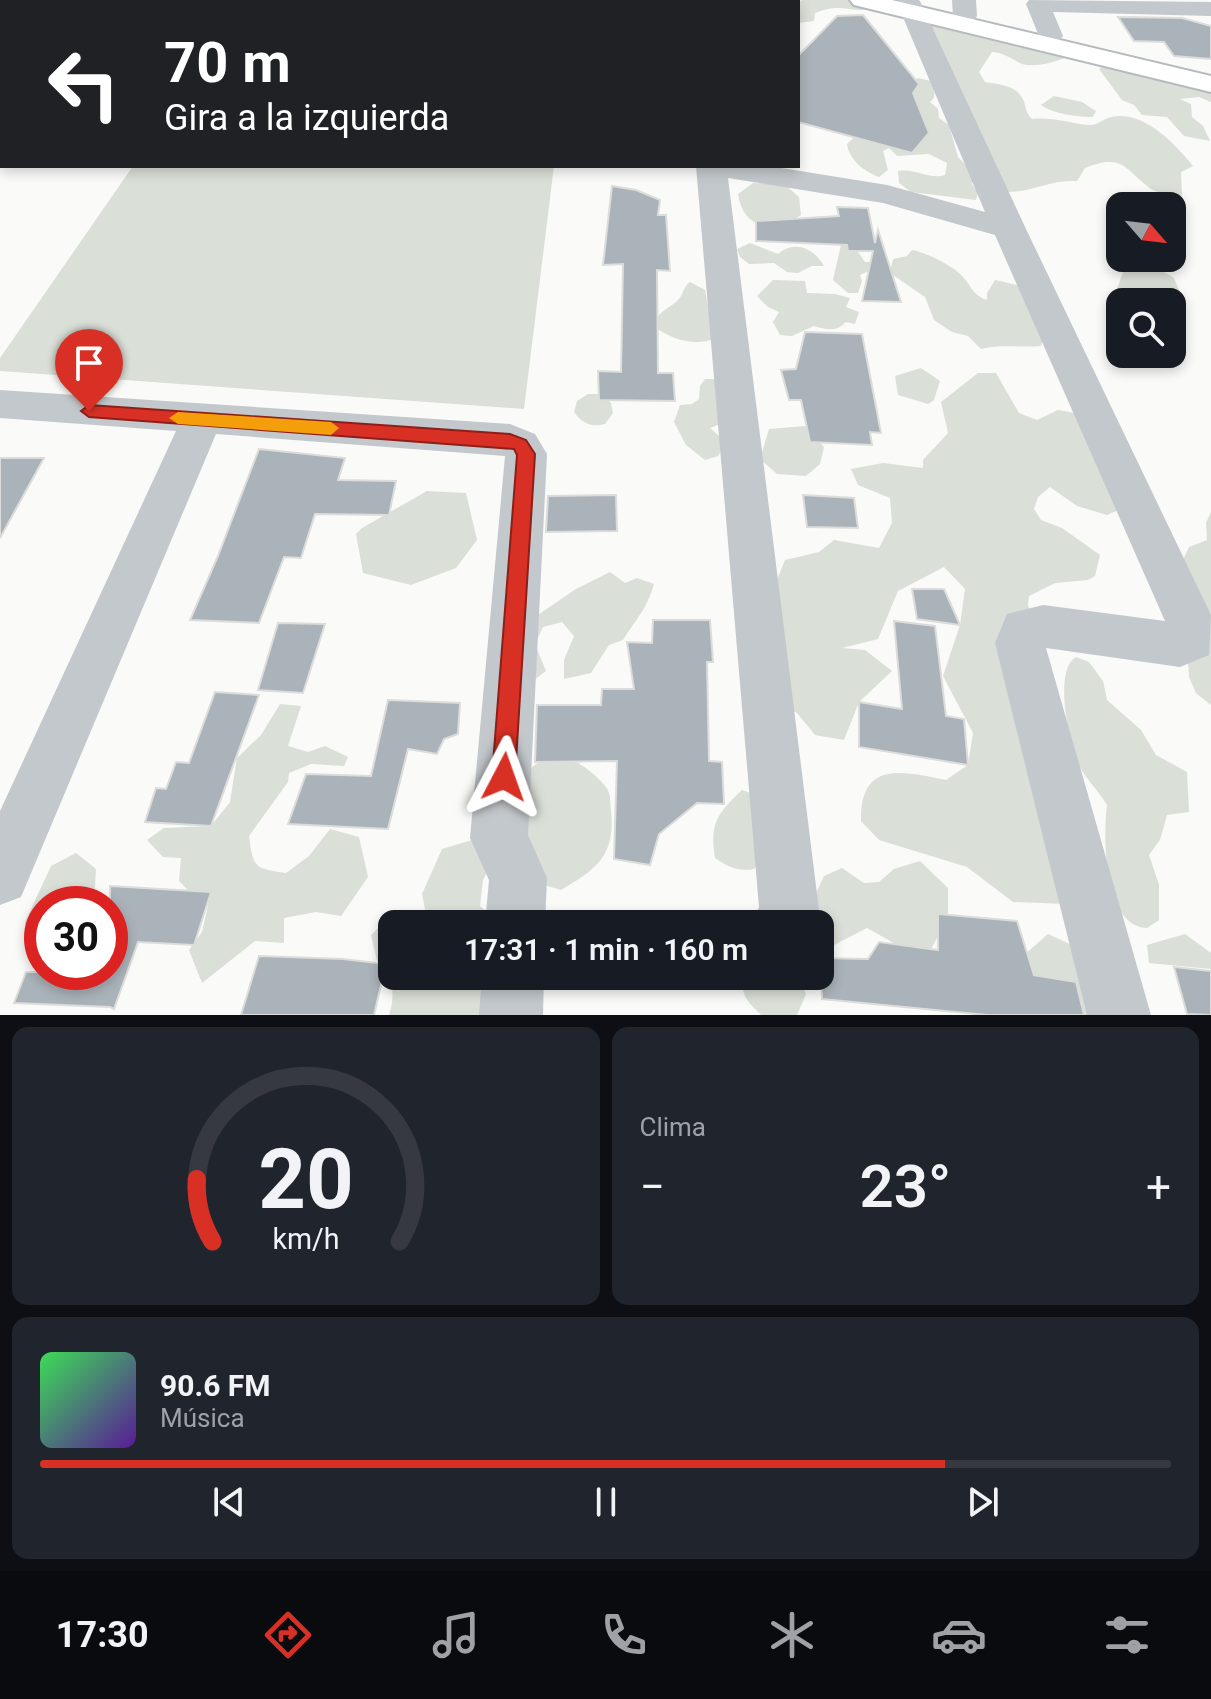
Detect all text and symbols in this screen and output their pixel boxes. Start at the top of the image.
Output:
text: 70 m [164,30,291,96]
icon: left [32,32,136,136]
text: Gira a la izquierda [164,97,449,139]
north arrow [1106,192,1186,272]
map controls [1106,192,1186,368]
button: search [1106,288,1186,368]
pin [55,329,123,411]
icon: arrive [67,341,111,385]
position arrow [462,735,546,819]
speed limit sign: 30 [24,886,128,990]
text: 17:31 · 1 min · 160 m [464,932,748,967]
text: Clima [640,1112,706,1142]
text: 20 [258,1131,353,1228]
text: 23° [859,1151,951,1222]
text: − [640,1161,665,1213]
text: + [1146,1161,1171,1213]
text: km/h [272,1222,339,1256]
text: 90.6 FM [160,1368,271,1403]
text: Música [160,1403,245,1433]
icon: previous [207,1480,251,1524]
icon: pause [584,1480,628,1524]
icon: next [961,1480,1005,1524]
icon: directions [260,1607,316,1663]
icon: music [428,1607,484,1663]
icon: phone [596,1607,652,1663]
icon: climate [764,1607,820,1663]
icon: car [931,1607,987,1663]
icon: filters [1099,1607,1155,1663]
text: 17:30 [56,1614,149,1656]

